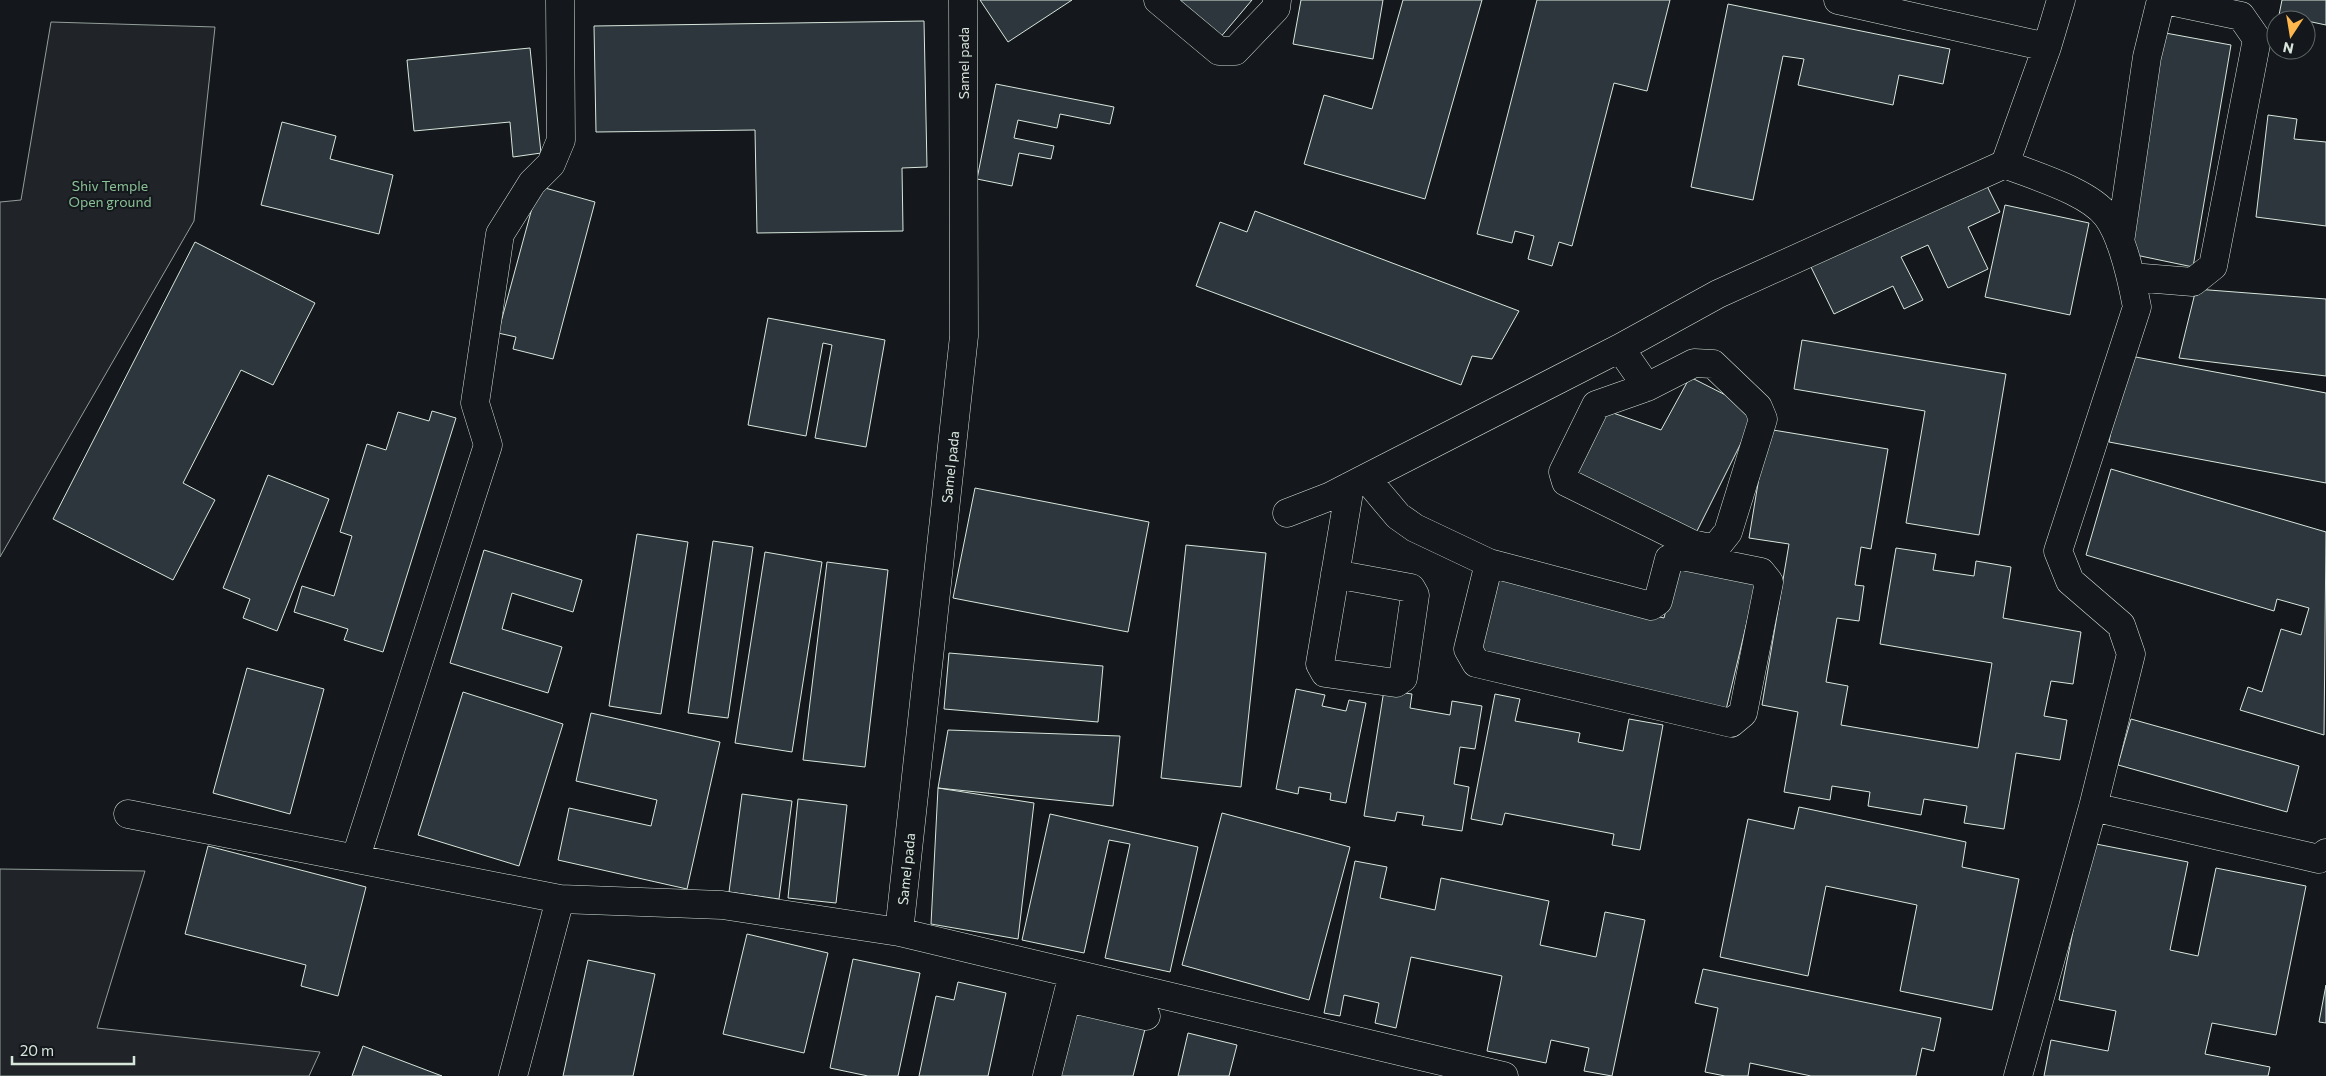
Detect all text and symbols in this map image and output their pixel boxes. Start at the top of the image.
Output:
north arrow [2266,10,2316,60]
street label: Samel pada [955,27,972,99]
text: N [2281,39,2295,58]
park label: Shiv Temple Open ground [68,177,152,210]
street label: Samel pada [938,430,962,504]
street label: Samel pada [894,832,918,906]
scale bar [12,1034,135,1066]
text: 20 m [20,1041,54,1059]

